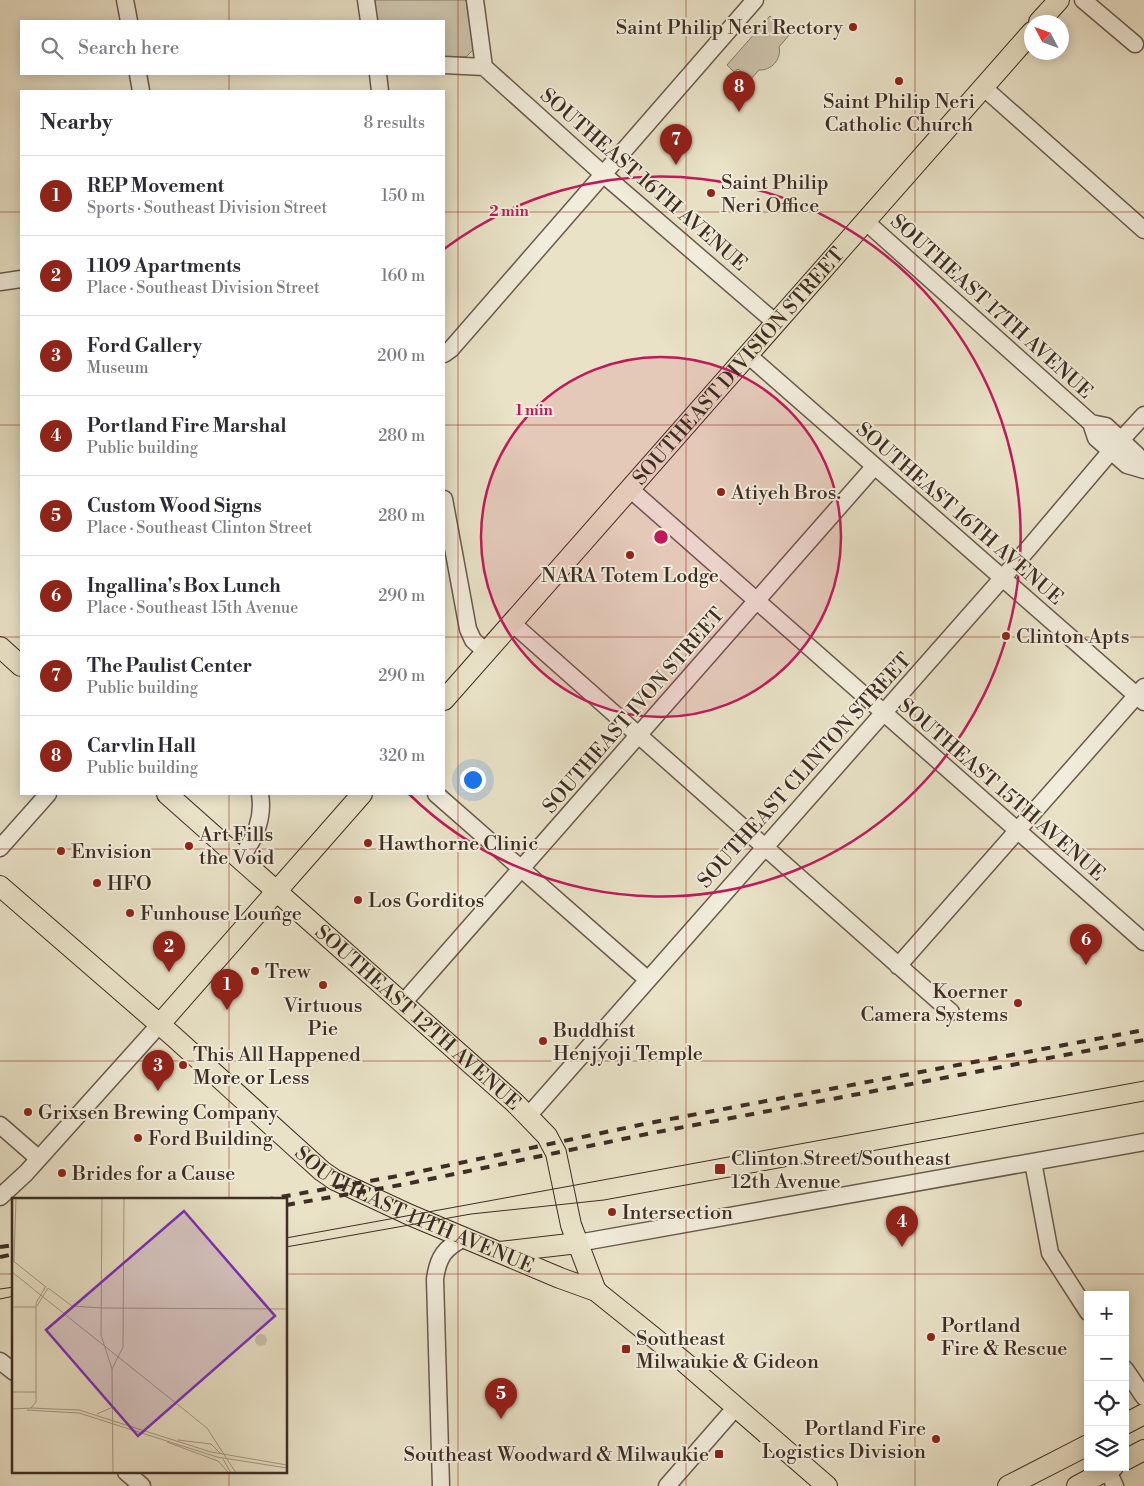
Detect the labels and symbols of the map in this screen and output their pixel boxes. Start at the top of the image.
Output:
north arrow [1024,15,1069,60]
place label: Saint Philip Neri Rectory [616,16,843,41]
marker: Saint Philip Neri Rectory [847,21,859,33]
pin: 8 [723,71,755,112]
marker: Saint Philip Neri Catholic Church [893,75,905,87]
street label: SOUTHEAST 16TH AVENUE [534,83,752,277]
place label: Saint Philip Neri Catholic Church [823,90,975,138]
pin: 7 [660,124,692,165]
place label: Saint Philip Neri Office [721,171,829,219]
marker: Saint Philip Neri Office [705,187,717,199]
text: 2 min [489,202,529,221]
street label: SOUTHEAST 17TH AVENUE [885,210,1097,405]
street label: SOUTHEAST DIVISION STREET [628,243,850,491]
text: 1 min [515,401,553,420]
street label: SOUTHEAST 16TH AVENUE [850,417,1068,611]
place label: Atiyeh Bros. [730,481,841,506]
marker: Atiyeh Bros. [715,486,727,498]
centre of rings [652,528,670,546]
marker: NARA Totem Lodge [624,549,636,561]
place label: NARA Totem Lodge [541,564,719,589]
street label: SOUTHEAST IVON STREET [538,603,730,819]
place label: Clinton Apts [1016,625,1129,650]
marker: Clinton Apts [1000,630,1012,642]
street label: SOUTHEAST CLINTON STREET [693,648,917,894]
street label: SOUTHEAST 15TH AVENUE [892,693,1110,887]
your location [460,767,486,793]
place label: Art Fills the Void [198,823,275,871]
place label: Hawthorne Clinic [378,832,538,857]
marker: Hawthorne Clinic [362,837,374,849]
place label: Envision [71,840,152,865]
marker: Art Fills the Void [183,840,195,852]
marker: Envision [55,845,67,857]
place label: HFO [107,872,152,897]
marker: HFO [91,877,103,889]
place label: Los Gorditos [368,889,484,914]
marker: Los Gorditos [352,894,364,906]
place label: Funhouse Lounge [140,902,302,927]
marker: Funhouse Lounge [124,907,136,919]
street label: SOUTHEAST 12TH AVENUE [309,920,525,1116]
pin: 6 [1070,924,1102,965]
pin: 2 [153,931,185,972]
place label: Trew [265,960,312,985]
marker: Trew [249,965,261,977]
pin: 1 [211,969,243,1010]
marker: Virtuous Pie [317,979,329,991]
place label: Koerner Camera Systems [861,980,1008,1028]
place label: Virtuous Pie [283,994,362,1042]
marker: Koerner Camera Systems [1012,997,1024,1009]
place label: Buddhist Henjyoji Temple [552,1019,703,1067]
marker: Buddhist Henjyoji Temple [537,1035,549,1047]
place label: This All Happened More or Less [193,1043,361,1091]
pin: 3 [142,1050,174,1091]
marker: This All Happened More or Less [177,1059,189,1071]
place label: Grixsen Brewing Company [38,1101,279,1126]
marker: Grixsen Brewing Company [22,1106,34,1118]
place label: Ford Building [148,1127,274,1152]
marker: Ford Building [132,1132,144,1144]
street label: SOUTHEAST 11TH AVENUE [289,1141,537,1280]
place label: Clinton Street/Southeast 12th Avenue [731,1147,951,1195]
place label: Brides for a Cause [71,1162,235,1187]
marker: Clinton Street/Southeast 12th Avenue [713,1162,727,1176]
marker: Brides for a Cause [56,1167,68,1179]
inset map [12,1198,288,1474]
place label: Intersection [622,1201,733,1226]
marker: Intersection [606,1206,618,1218]
pin: 4 [886,1206,918,1247]
place label: Portland Fire & Rescue [941,1314,1067,1362]
place label: Southeast Milwaukie & Gideon [636,1327,819,1375]
marker: Portland Fire & Rescue [925,1331,937,1343]
marker: Southeast Milwaukie & Gideon [620,1343,632,1355]
pin: 5 [485,1378,517,1419]
place label: Portland Fire Logistics Division [762,1417,926,1465]
marker: Portland Fire Logistics Division [930,1433,942,1445]
place label: Southeast Woodward & Milwaukie [404,1443,709,1468]
marker: Southeast Woodward & Milwaukie [713,1448,725,1460]

